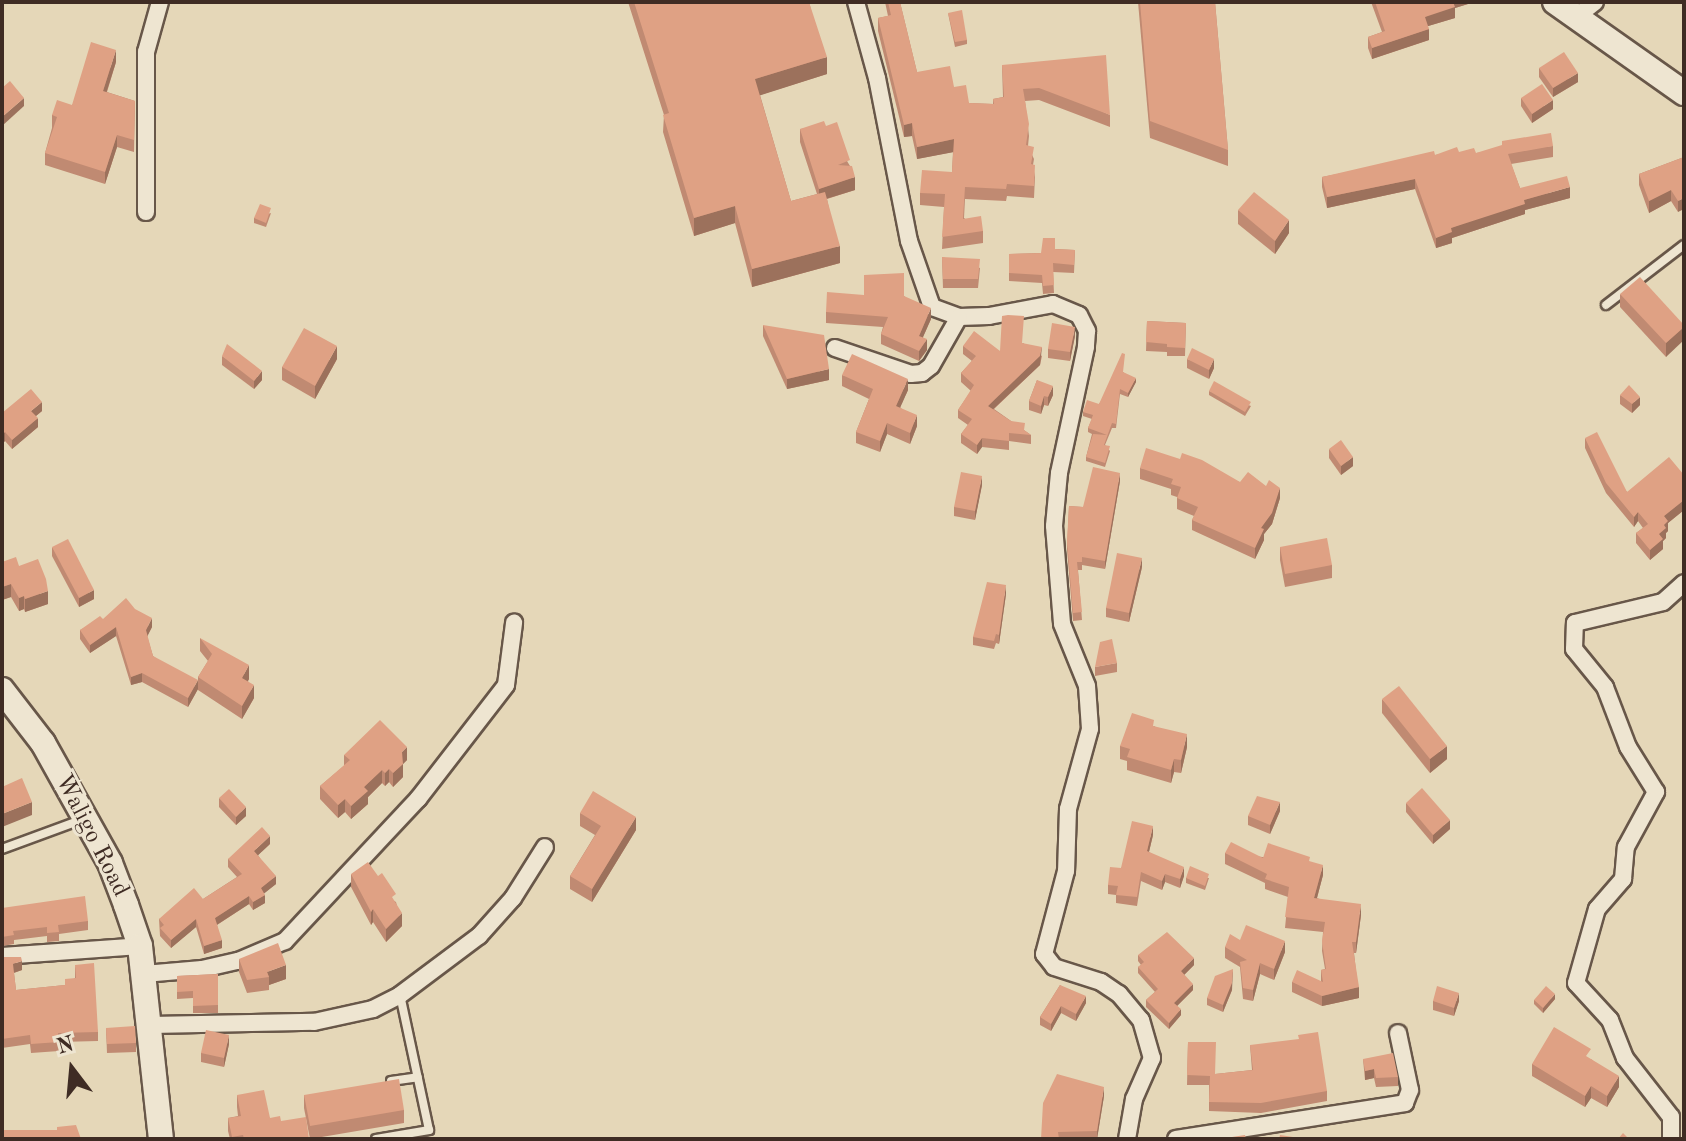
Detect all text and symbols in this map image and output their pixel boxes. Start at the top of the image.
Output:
street label: Waligo Road [48,770,134,902]
north arrow [32,1029,112,1109]
text: N [54,1033,76,1059]

